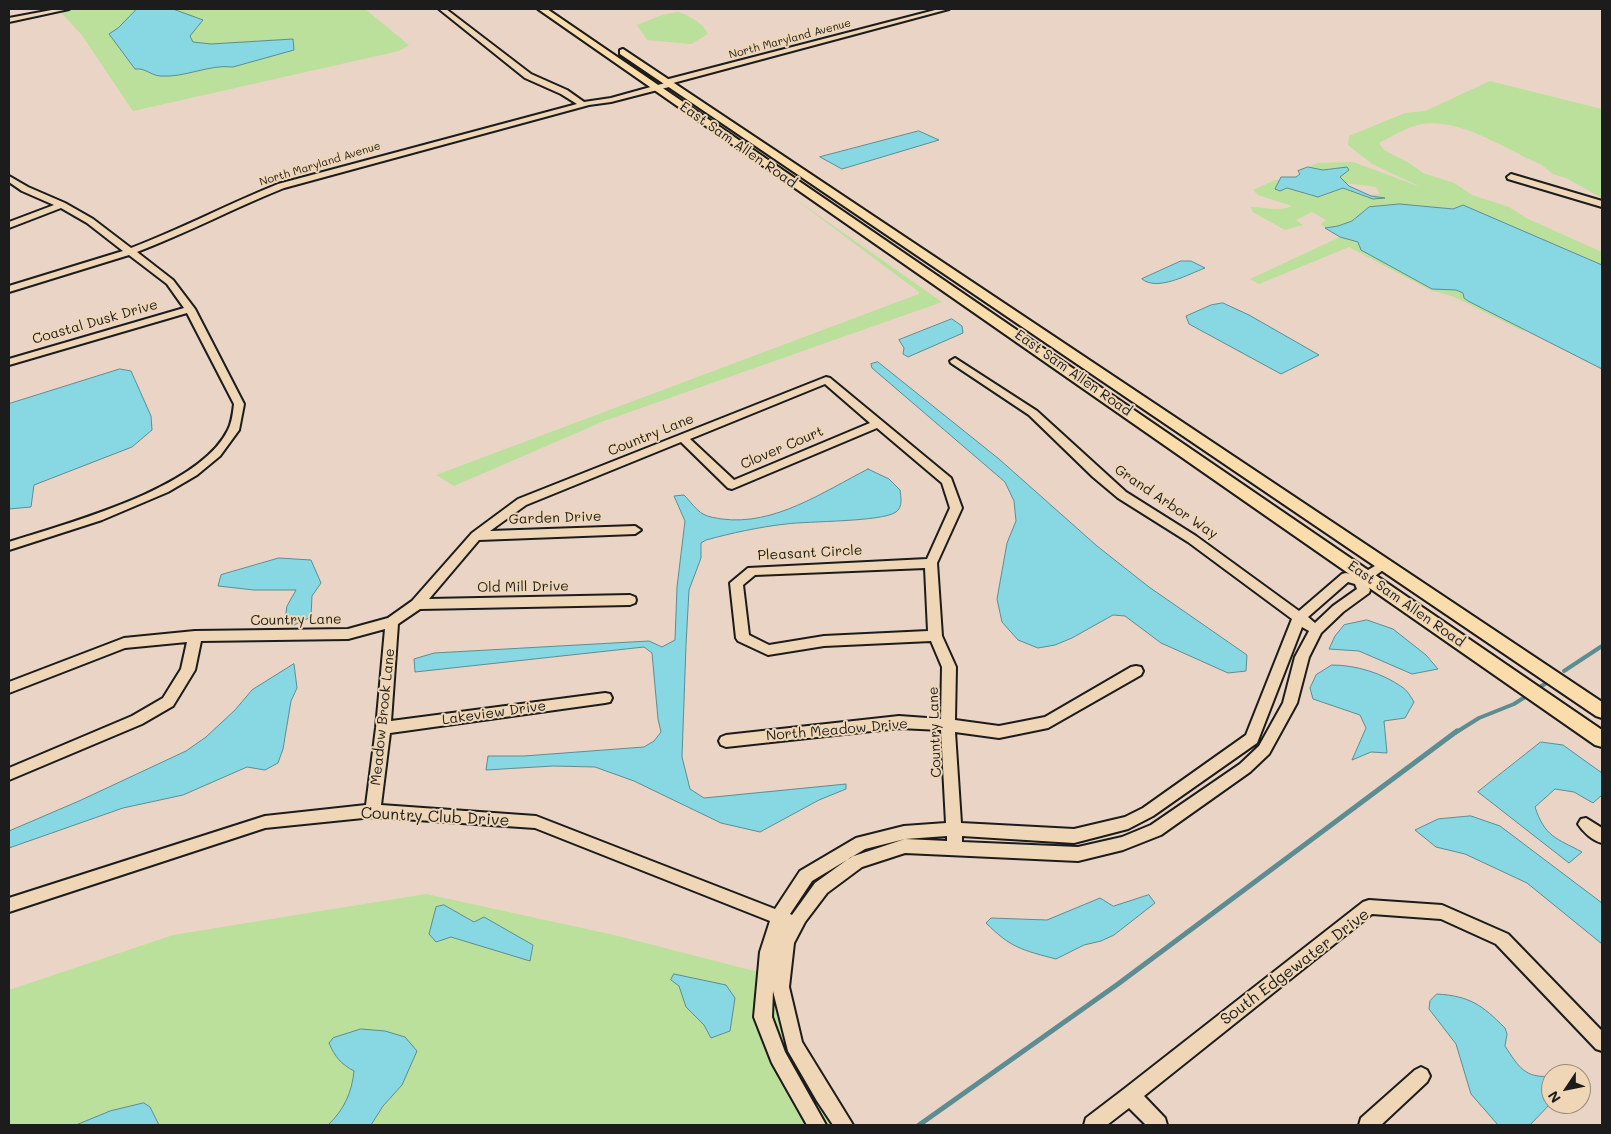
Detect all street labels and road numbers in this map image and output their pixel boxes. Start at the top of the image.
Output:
street label: North Maryland Avenue [727,16,853,62]
street label: East Sam Allen Road [676,98,800,192]
street label: North Maryland Avenue [258,139,382,189]
street label: Coastal Dusk Drive [30,296,160,348]
street label: East Sam Allen Road [1011,326,1135,420]
street label: Country Lane [606,410,696,460]
street label: Clover Court [738,423,826,473]
street label: Grand Arbor Way [1111,461,1221,543]
street label: Garden Drive [508,508,602,528]
street label: Pleasant Circle [757,542,863,564]
street label: East Sam Allen Road [1344,557,1468,651]
street label: Old Mill Drive [477,578,569,596]
street label: Country Lane [250,611,342,629]
street label: Meadow Brook Lane [367,648,399,786]
street label: Country Lane [925,686,945,778]
street label: Lakeview Drive [441,697,547,729]
street label: North Meadow Drive [765,715,909,745]
street label: Country Club Drive [360,804,510,830]
street label: South Edgewater Drive [1217,905,1373,1029]

